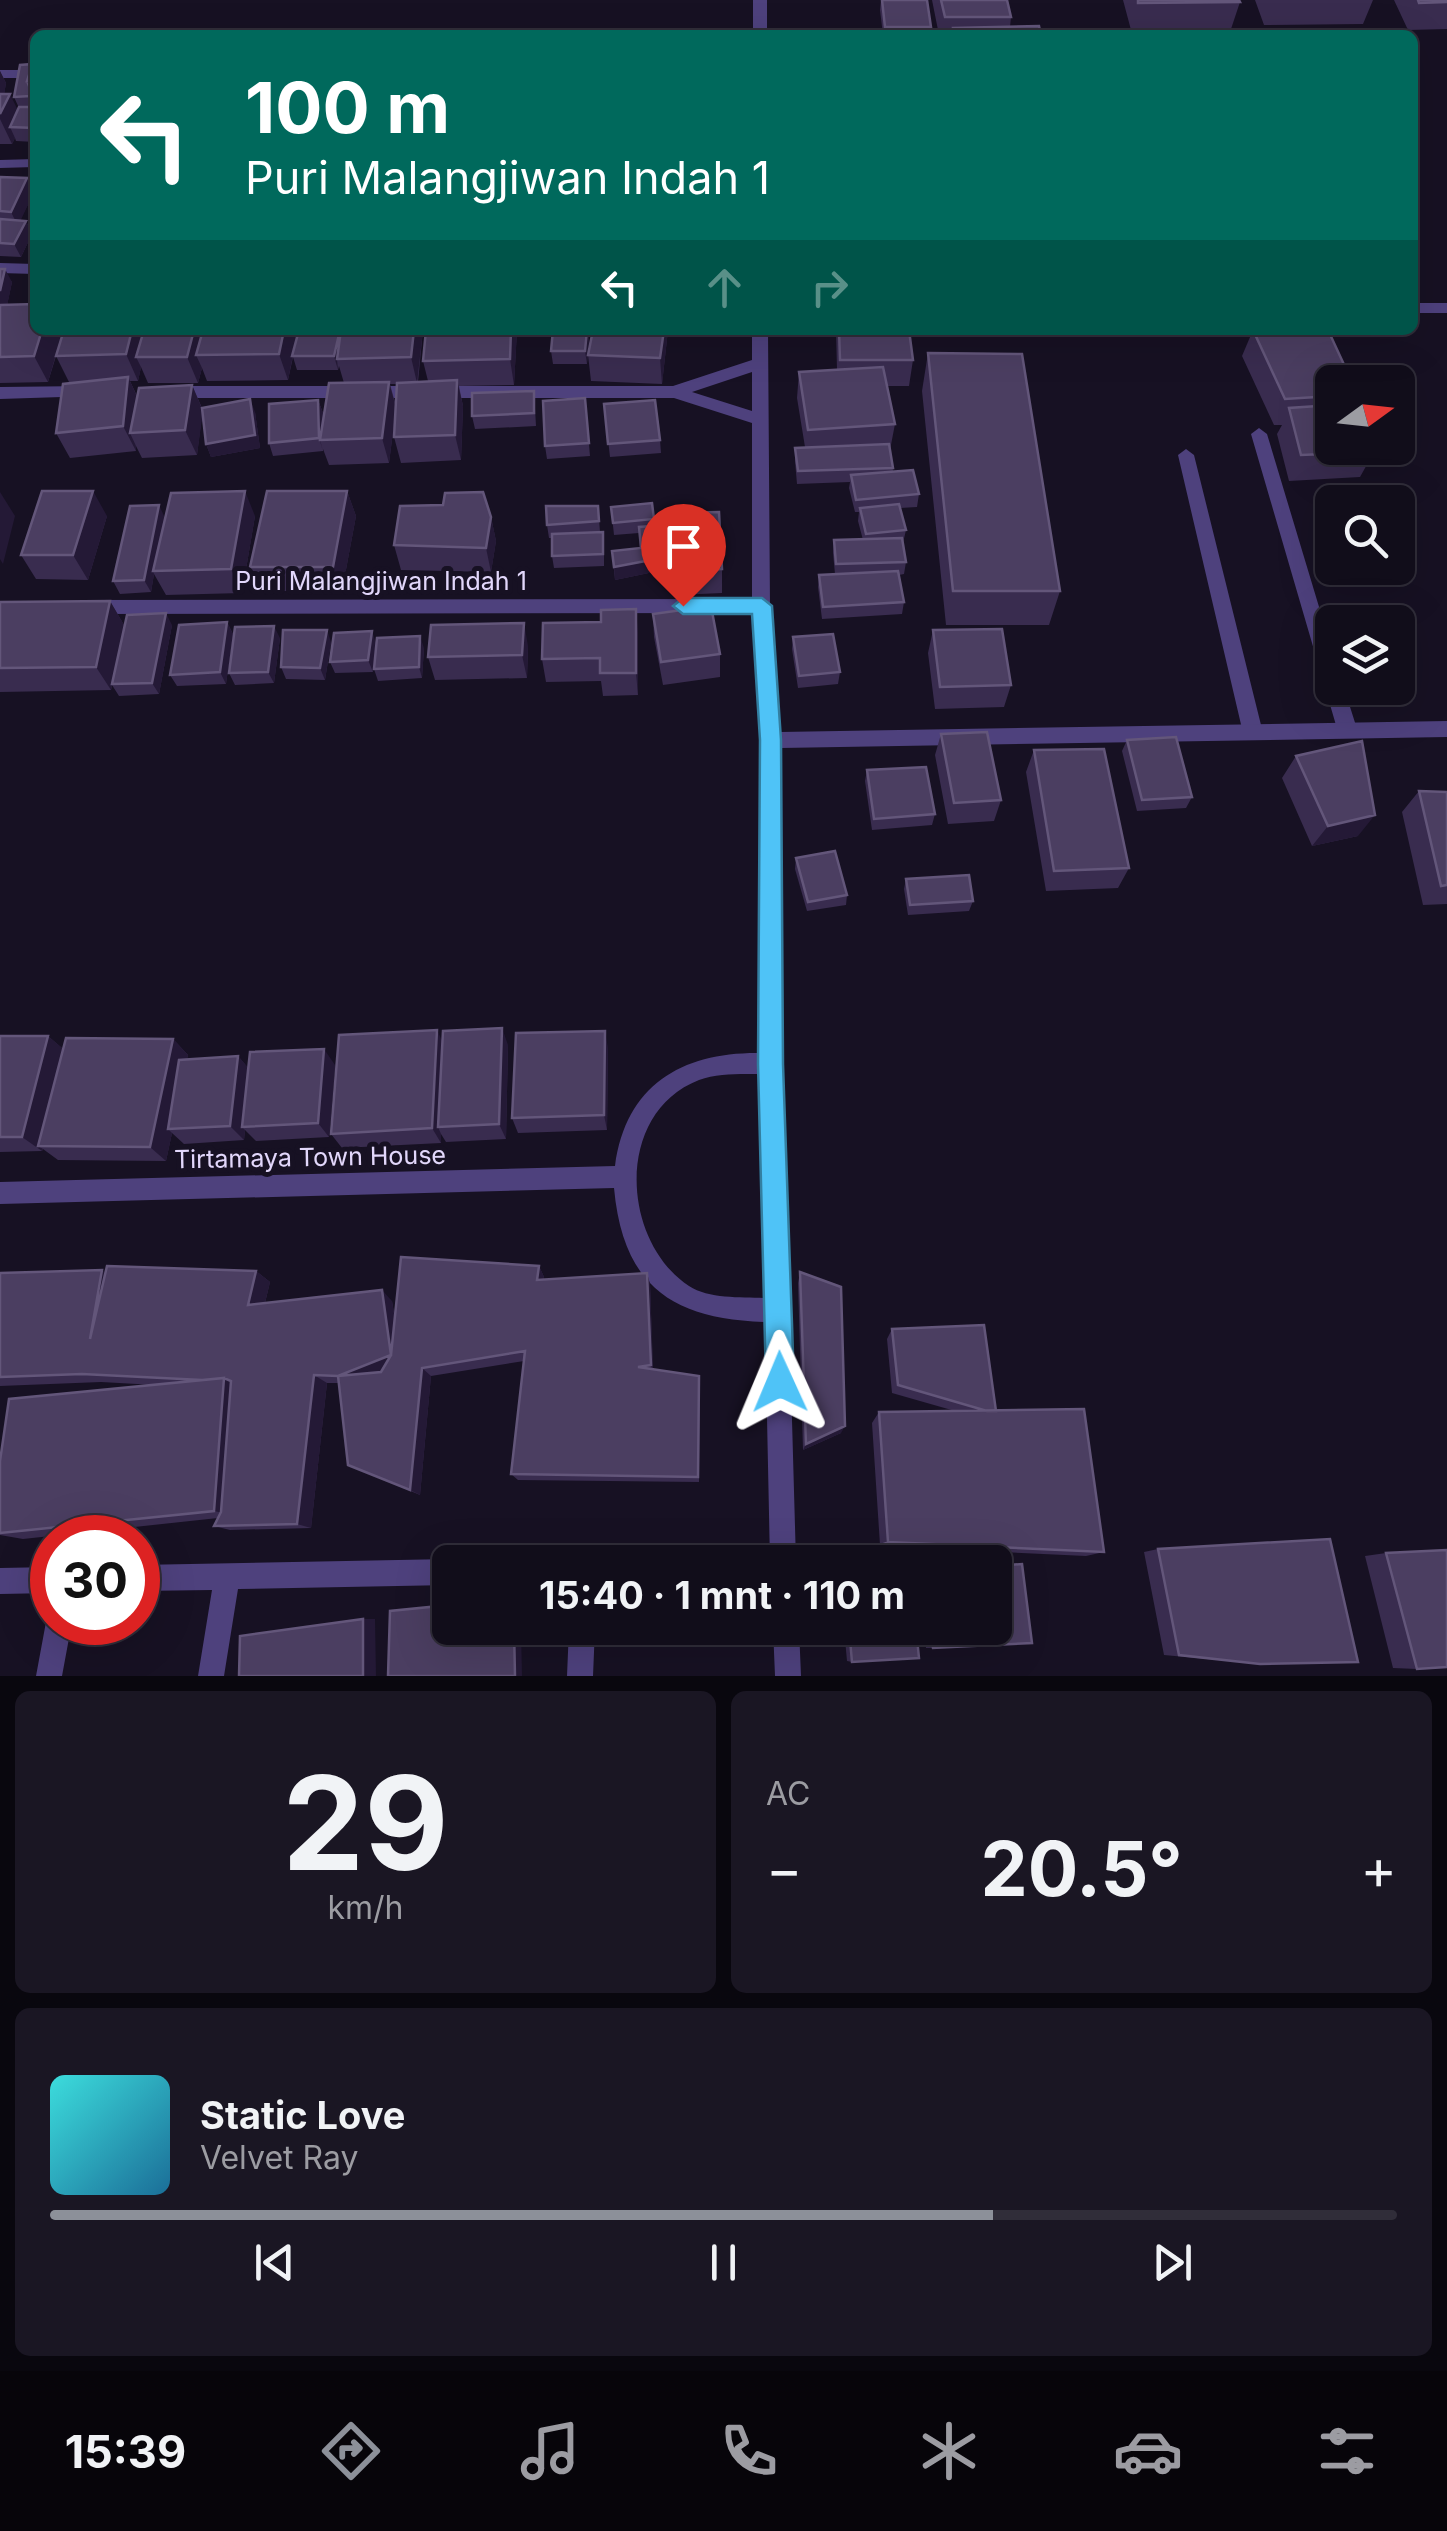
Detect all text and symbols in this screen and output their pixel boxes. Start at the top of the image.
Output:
text: 100 m [245,65,450,150]
icon: left [80,70,210,200]
text: Puri Malangjiwan Indah 1 [245,150,770,205]
icon: left [592,260,647,315]
icon: ahead [697,260,752,315]
icon: right [802,260,857,315]
north arrow [1315,365,1415,465]
map controls [1315,365,1415,705]
button: search [1315,485,1415,585]
pin [641,504,726,607]
icon: arrive [656,519,711,574]
street label: Puri Malangjiwan Indah 1 [235,566,527,596]
button: layers [1315,605,1415,705]
street label: Tirtamaya Town House [174,1140,446,1174]
position arrow [728,1330,832,1434]
speed limit sign: 30 [30,1515,160,1645]
text: 15:40 · 1 mnt · 110 m [539,1572,905,1618]
text: 29 [282,1744,449,1901]
text: AC [766,1774,810,1813]
text: 20.5° [980,1823,1183,1914]
text: − [766,1836,802,1902]
text: + [1361,1836,1397,1902]
text: km/h [327,1888,404,1927]
text: Static Love [200,2092,405,2138]
text: Velvet Ray [200,2138,358,2177]
icon: previous [247,2235,302,2290]
icon: pause [696,2235,751,2290]
icon: next [1145,2235,1200,2290]
icon: directions [316,2416,386,2486]
icon: music [515,2416,585,2486]
icon: phone [714,2416,784,2486]
icon: climate [914,2416,984,2486]
icon: car [1113,2416,1183,2486]
icon: filters [1312,2416,1382,2486]
text: 15:39 [65,2424,186,2479]

